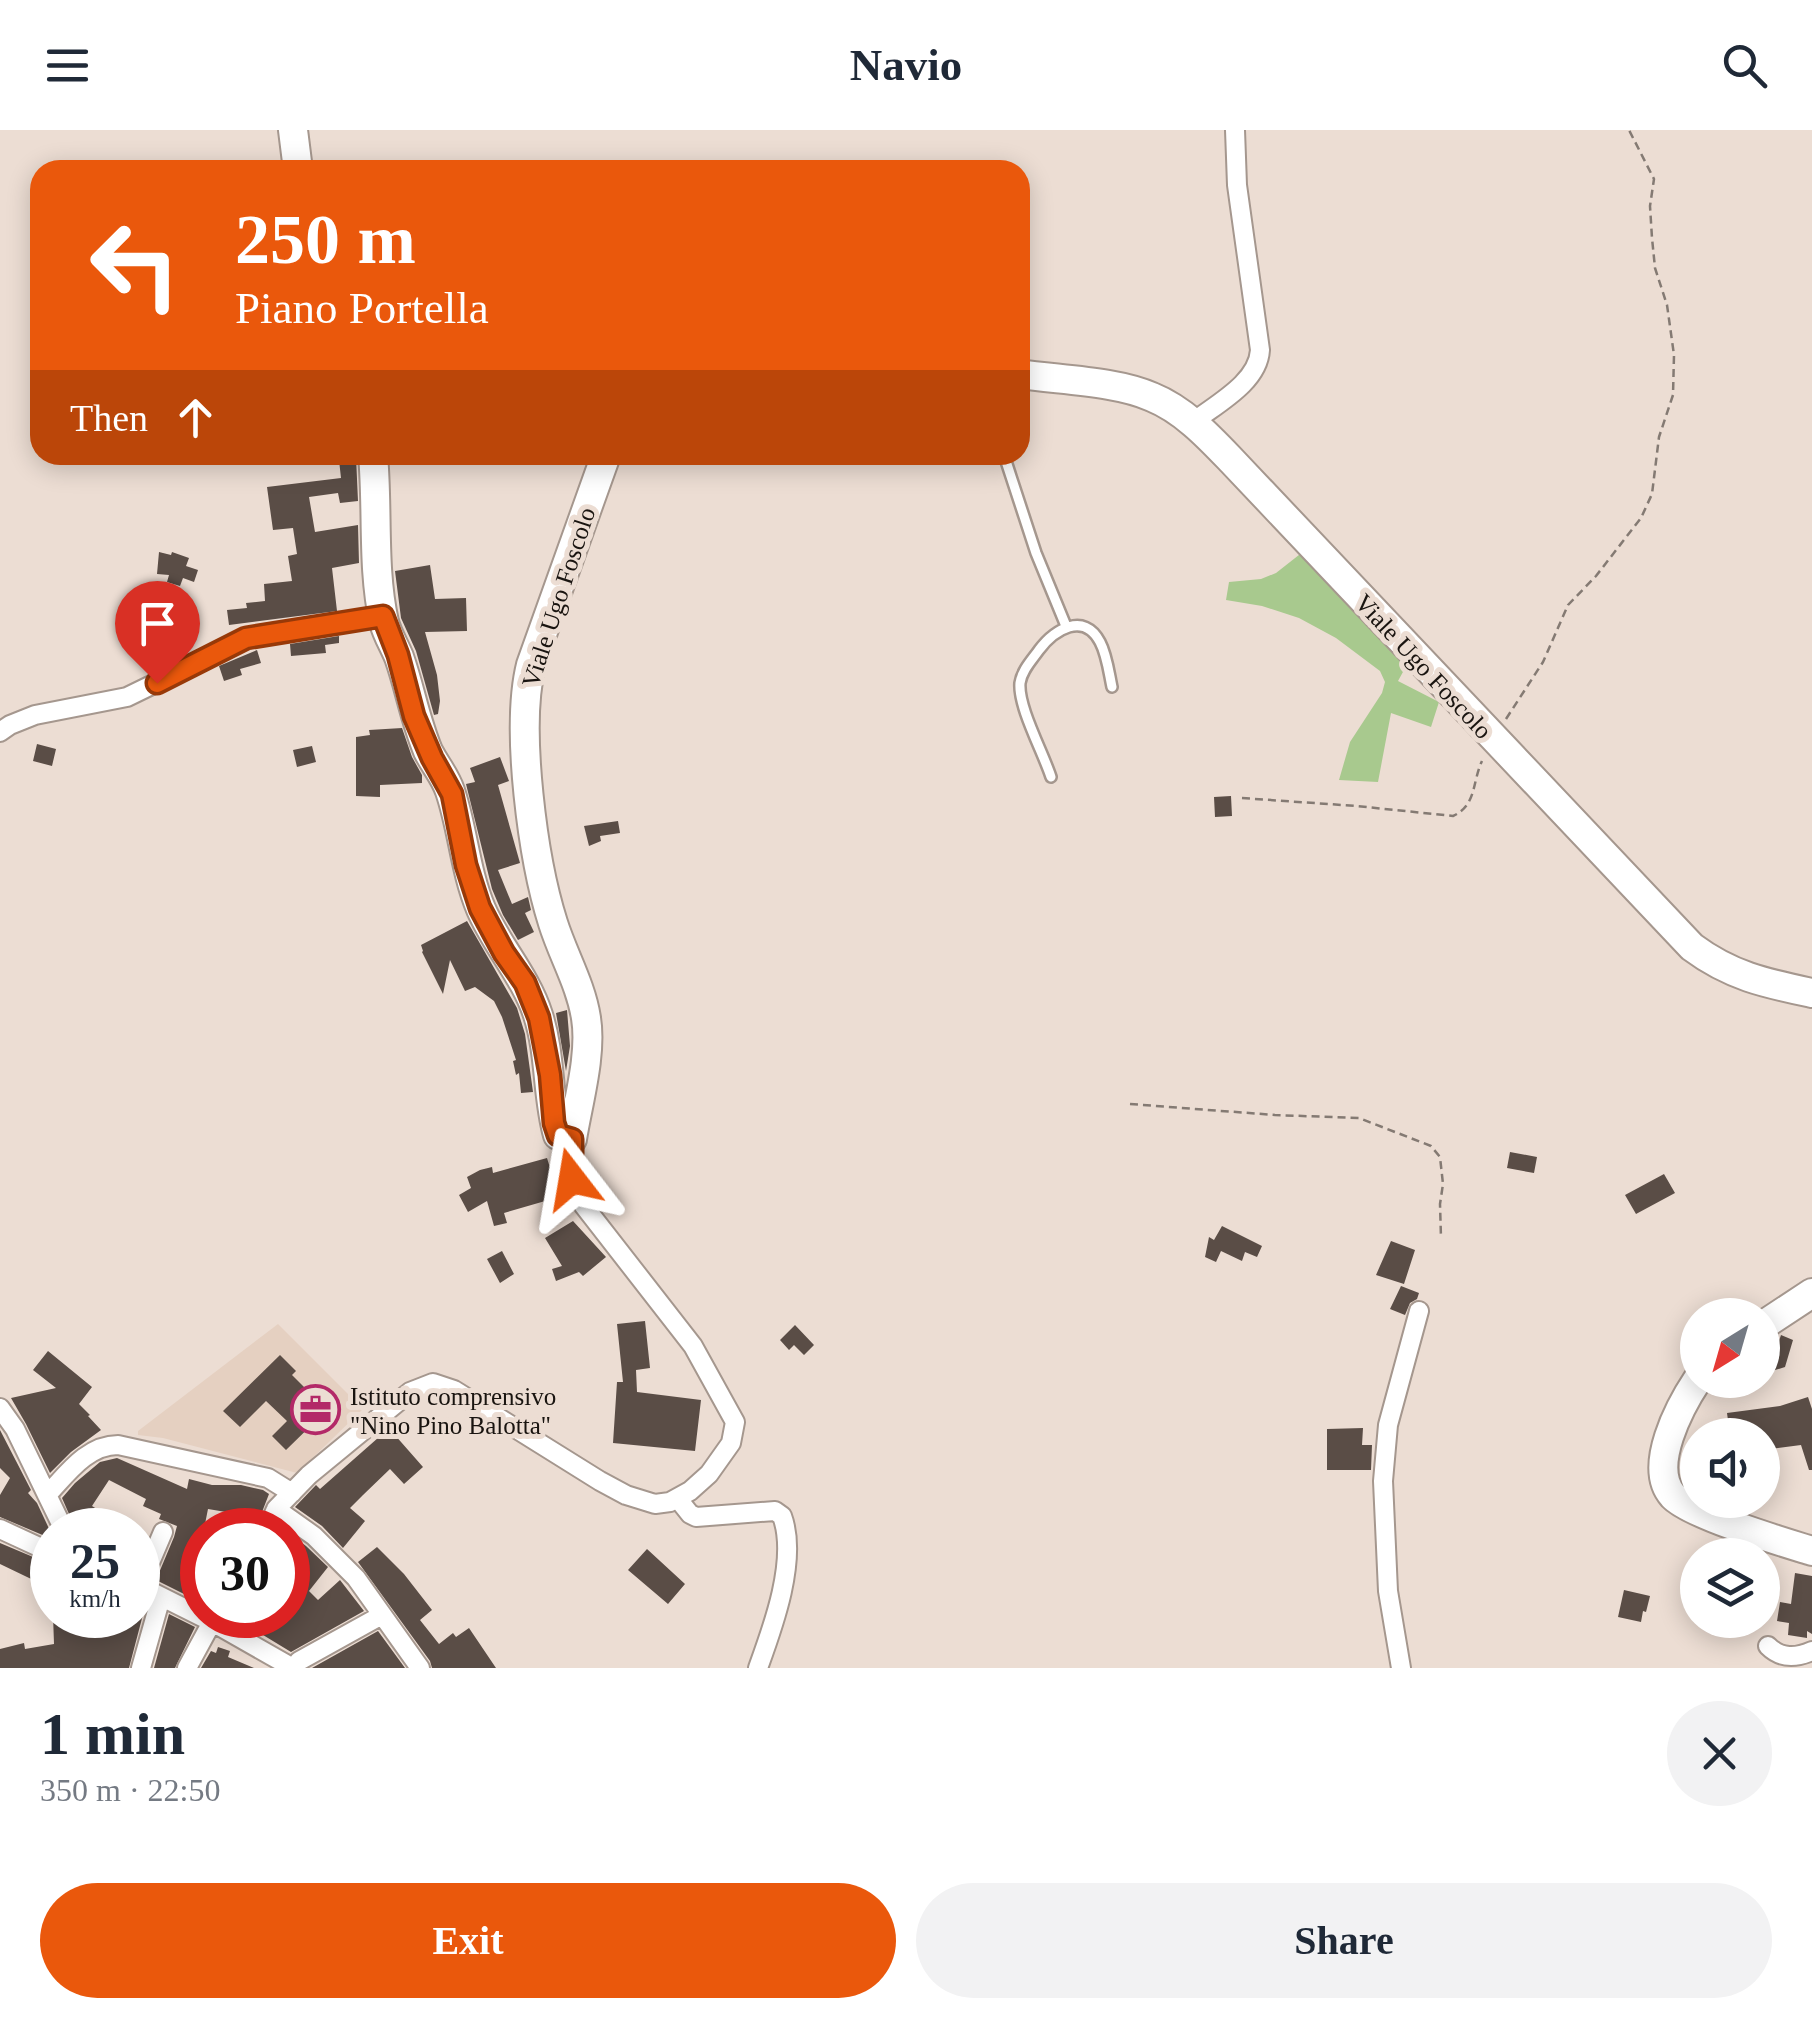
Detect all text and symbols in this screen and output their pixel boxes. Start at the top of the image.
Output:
icon: menu [40,38,95,93]
icon: search [1717,38,1772,93]
text: Navio [850,40,962,90]
icon: left [70,200,200,330]
text: 250 m [235,201,416,278]
text: Piano Portella [235,283,489,333]
icon: ahead [168,390,223,445]
text: Then [70,397,148,439]
street label: Viale Ugo Foscolo [517,504,600,690]
pin [115,581,200,684]
street label: Viale Ugo Foscolo [1350,589,1497,744]
icon: arrive [130,596,185,651]
position arrow [520,1127,624,1231]
north arrow [1680,1298,1780,1398]
map controls [1680,1298,1780,1638]
place label: Istituto comprensivo "Nino Pino Balotta" [350,1383,556,1439]
office icon: Istituto comprensivo "Nino Pino Balotta" [289,1384,341,1436]
button: sound [1680,1418,1780,1518]
speed limit sign: 30 [180,1508,310,1638]
text: 25 [70,1533,120,1589]
button: layers [1680,1538,1780,1638]
text: km/h [69,1585,121,1612]
text: 1 min [40,1701,185,1767]
button: close [1667,1701,1772,1806]
text: 350 m · 22:50 [40,1772,220,1808]
button: Exit [40,1883,896,1998]
button: Share [916,1883,1772,1998]

